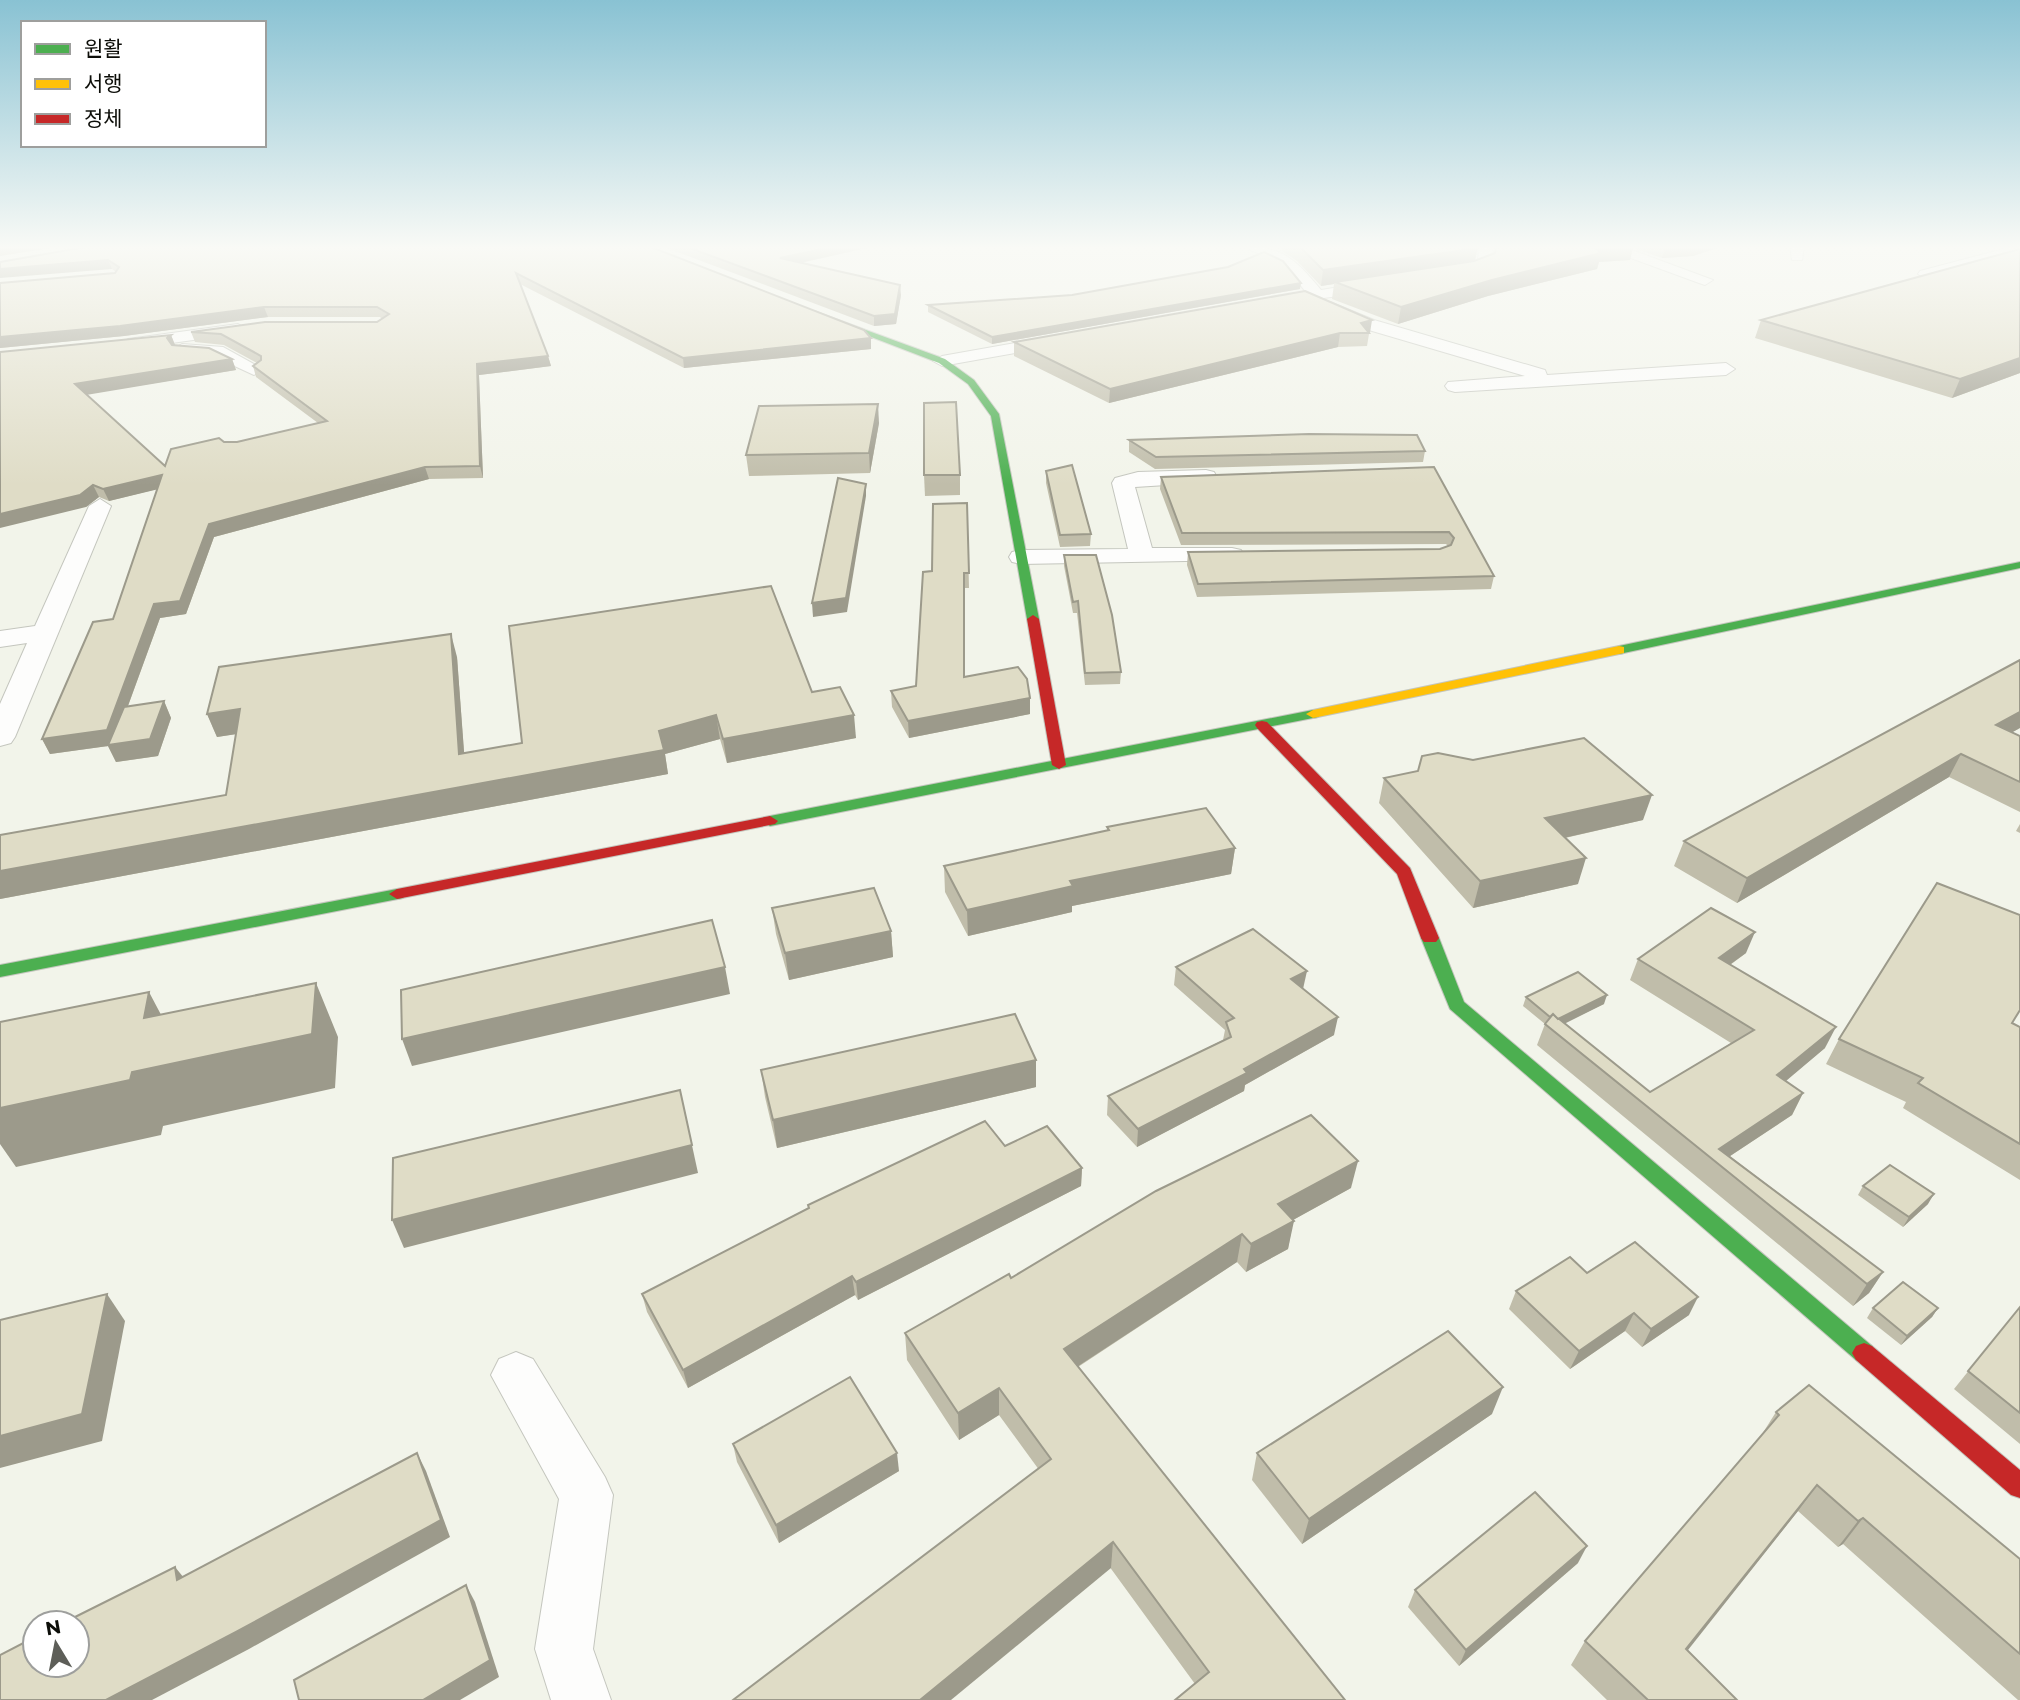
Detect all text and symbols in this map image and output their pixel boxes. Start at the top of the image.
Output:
legend [21,21,266,147]
text: 원활 [84,36,123,61]
text: 서행 [84,71,123,96]
text: 정체 [84,106,123,131]
north arrow [21,1609,91,1679]
text: N [44,1615,63,1640]

